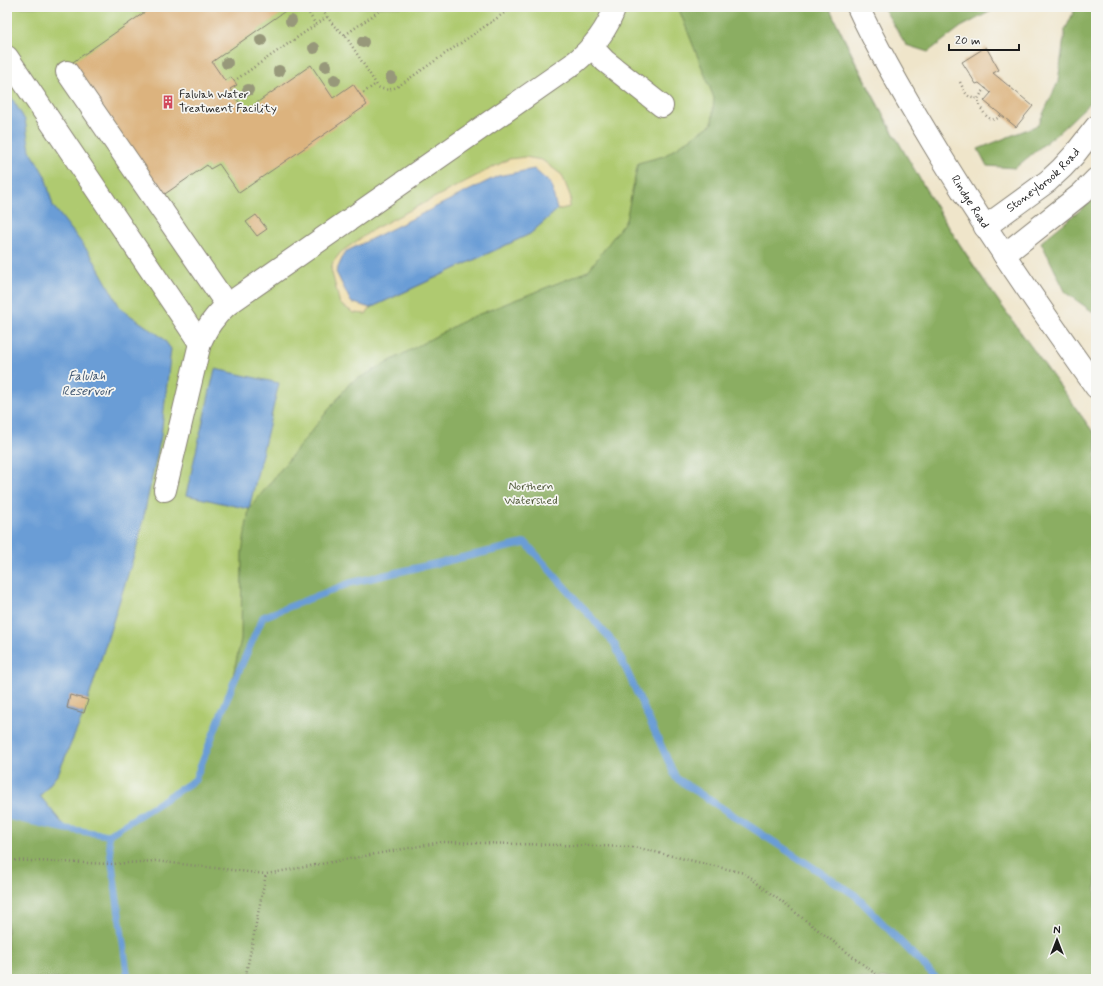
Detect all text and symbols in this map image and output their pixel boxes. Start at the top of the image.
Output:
scale bar [949,26,1019,52]
text: 20 m [955,33,981,49]
place label: Falulah Water Treatment Facility [179,87,277,117]
building icon: Falulah Water Treatment Facility [160,94,176,110]
street label: Stoneybrook Road [1003,145,1084,217]
street label: Rindge Road [947,172,993,232]
water label: Falulah Reservoir [61,368,114,400]
park label: Northern Watershed [504,479,558,509]
north arrow [1037,920,1077,960]
text: N [1053,924,1061,938]

